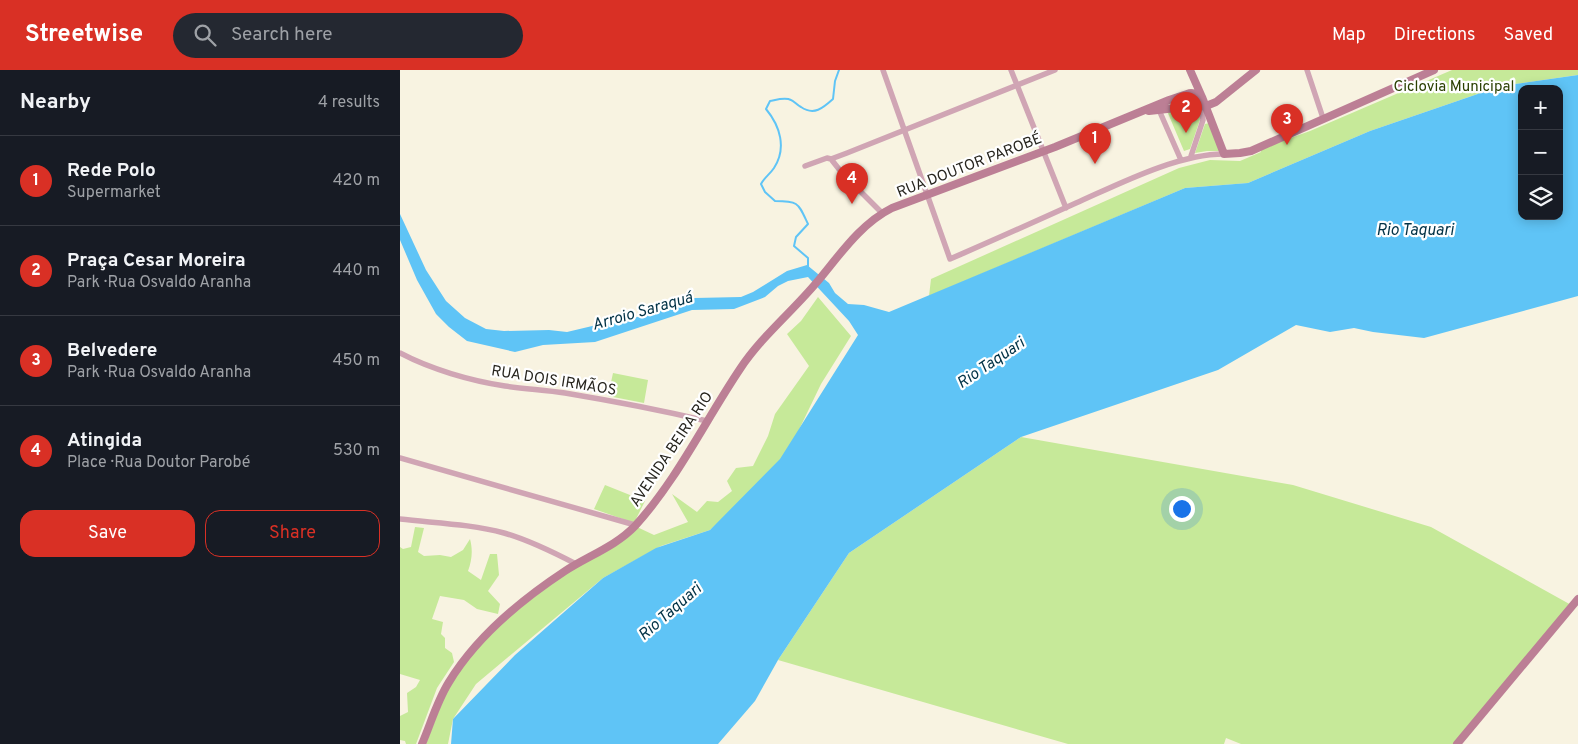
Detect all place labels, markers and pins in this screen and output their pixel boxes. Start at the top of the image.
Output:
pin: 2 [1170,92,1202,133]
pin: 3 [1271,104,1303,145]
pin: 1 [1079,123,1111,164]
pin: 4 [836,163,868,204]

